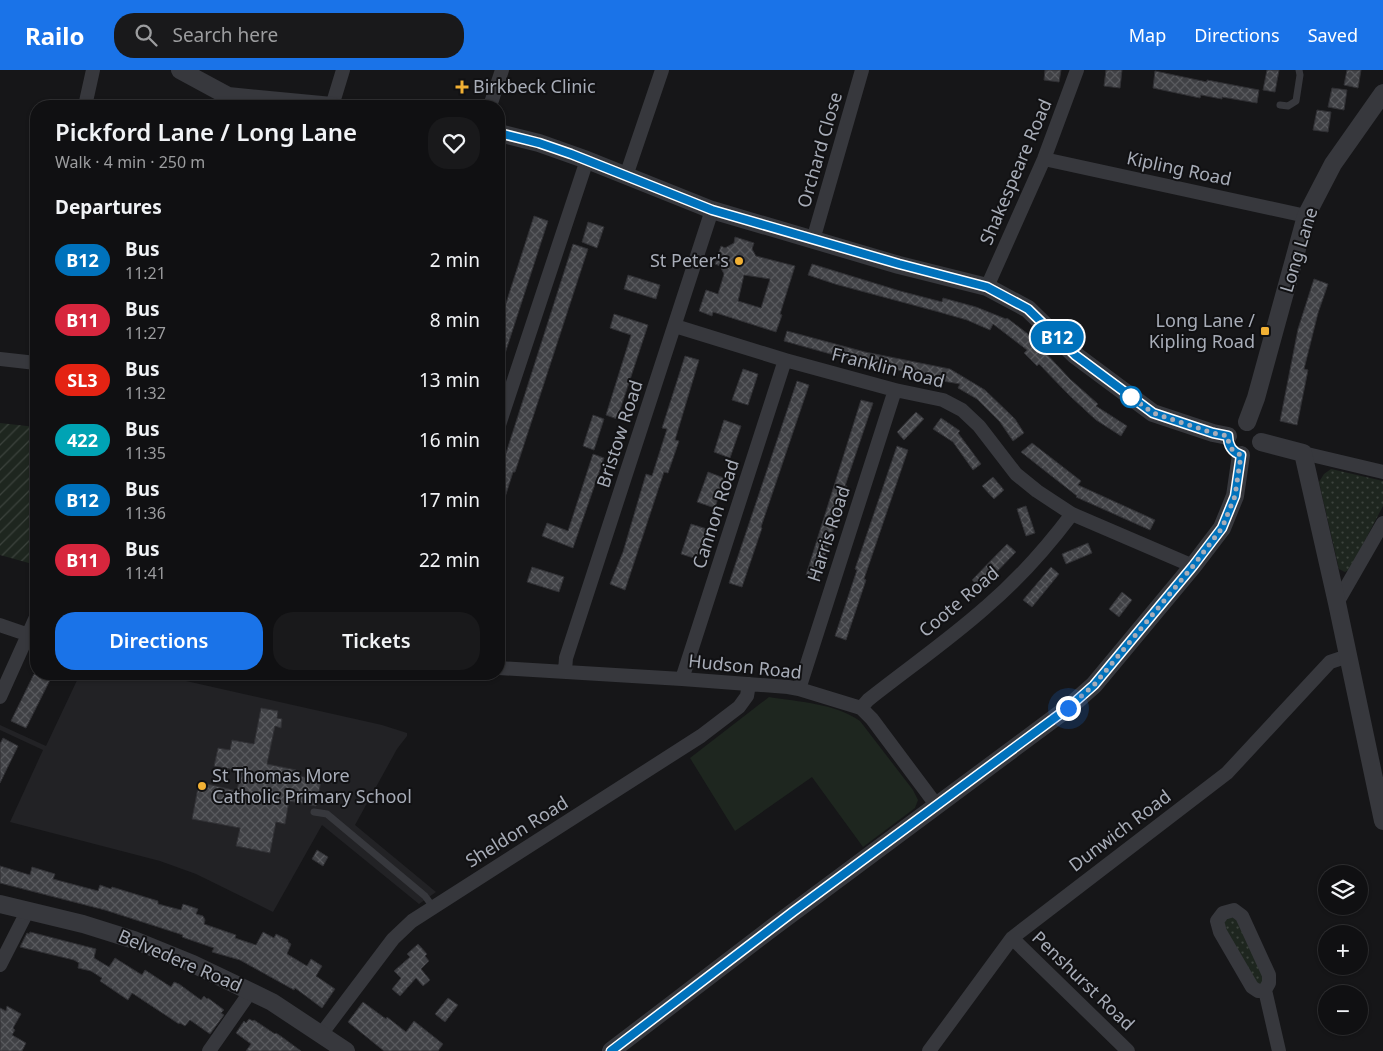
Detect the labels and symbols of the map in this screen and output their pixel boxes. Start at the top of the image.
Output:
place label: Birkbeck Clinic [473,74,596,98]
marker: Birkbeck Clinic [455,80,469,94]
street label: Orchard Close [791,89,847,210]
street label: Shakespeare Road [974,95,1057,248]
street label: Kipling Road [1125,145,1234,191]
street label: Long Lane [1274,204,1322,295]
place label: St Peter's [650,248,729,272]
marker: St Peter's [733,255,745,267]
place label: Long Lane / Kipling Road [1149,308,1255,353]
line badge: B12 [1028,321,1086,353]
marker: Long Lane / Kipling Road [1259,325,1271,337]
street label: Franklin Road [829,341,947,393]
street label: Bristow Road [590,377,648,490]
unlabelled marker [1120,386,1142,408]
street label: Cannon Road [686,456,744,571]
street label: Harris Road [801,483,855,585]
street label: Coote Road [913,561,1004,642]
street label: Hudson Road [687,648,803,684]
your location [1056,696,1081,721]
place label: St Thomas More Catholic Primary School [212,763,412,808]
marker: St Thomas More Catholic Primary School [196,780,208,792]
street label: Dunwich Road [1064,784,1175,876]
street label: Sheldon Road [461,790,572,872]
street label: Belvedere Road [115,923,246,997]
street label: Penshurst Road [1027,925,1140,1035]

